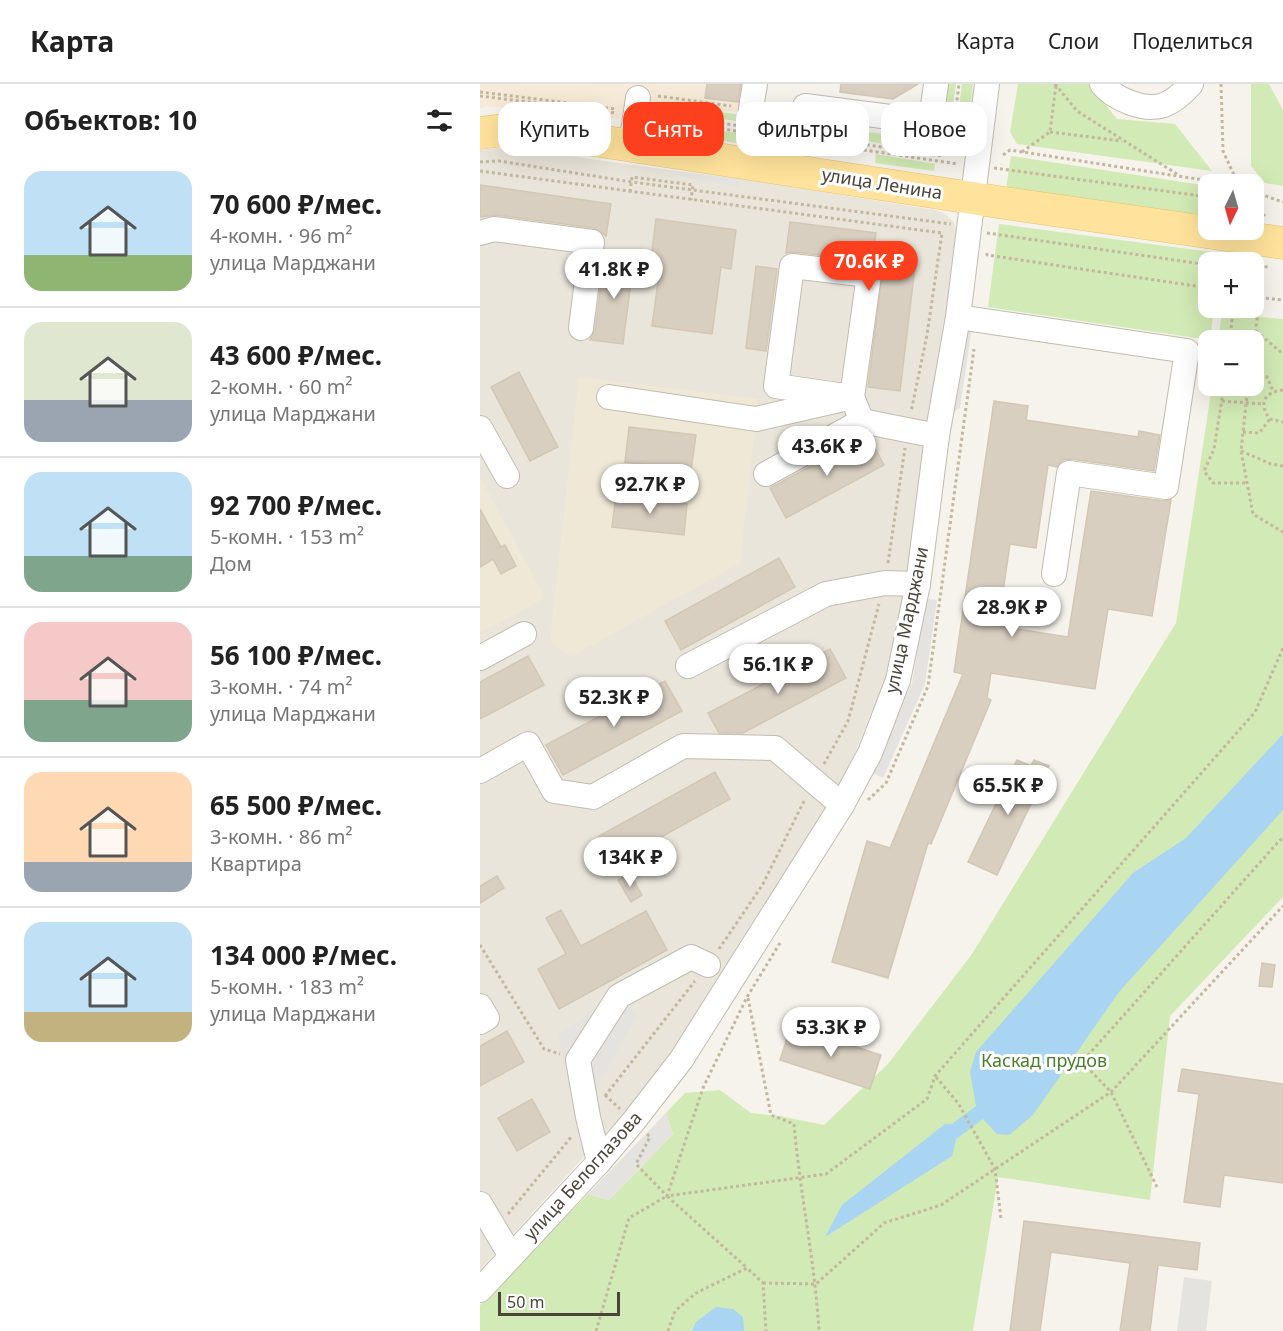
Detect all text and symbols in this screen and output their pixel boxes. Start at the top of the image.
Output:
text: Карта [30,22,114,60]
text: Карта [956,27,1015,55]
text: Слои [1048,27,1099,55]
text: Поделиться [1132,27,1253,55]
text: Объектов: 10 [24,102,197,138]
chip: Купить [498,102,611,156]
chip: Снять [623,102,724,156]
chip: Фильтры [736,102,869,156]
chip: Новое [881,102,987,156]
icon: filters [423,104,456,137]
street label: улица Ленина [820,162,944,204]
north arrow [1198,174,1264,240]
map controls [1198,174,1264,396]
text: 70 600 ₽/мес. [210,186,382,222]
icon: home [72,195,144,267]
text: 4-комн. · 96 m² [210,222,353,249]
pin: 70.6K ₽ [814,241,924,292]
text: 70.6K ₽ [834,247,904,274]
text: улица Марджани [210,249,376,276]
pin: 41.8K ₽ [559,249,669,300]
button: + [1198,252,1264,318]
text: 41.8K ₽ [579,255,649,282]
button: − [1198,330,1264,396]
text: 43 600 ₽/мес. [210,337,382,373]
icon: home [72,346,144,418]
text: 2-комн. · 60 m² [210,373,353,400]
text: улица Марджани [210,400,376,427]
pin: 43.6K ₽ [772,426,882,477]
text: 43.6K ₽ [792,432,862,459]
pin: 92.7K ₽ [595,464,705,515]
text: 92.7K ₽ [615,470,685,497]
text: 92 700 ₽/мес. [210,487,382,523]
icon: home [72,496,144,568]
text: 5-комн. · 153 m² [210,523,364,550]
street label: улица Марджани [879,544,933,695]
text: Дом [210,550,252,577]
pin: 28.9K ₽ [957,587,1067,638]
text: 28.9K ₽ [977,593,1047,620]
text: 56 100 ₽/мес. [210,637,382,673]
pin: 56.1K ₽ [723,644,833,695]
icon: home [72,646,144,718]
text: 56.1K ₽ [743,650,813,677]
text: 3-комн. · 74 m² [210,673,353,700]
pin: 52.3K ₽ [559,677,669,728]
text: 52.3K ₽ [579,683,649,710]
text: улица Марджани [210,700,376,727]
pin: 65.5K ₽ [953,765,1063,816]
text: 65.5K ₽ [973,771,1043,798]
text: 65 500 ₽/мес. [210,787,382,823]
icon: home [72,796,144,868]
text: 3-комн. · 86 m² [210,823,353,850]
pin: 134K ₽ [581,837,679,888]
text: 134K ₽ [598,843,662,870]
text: Квартира [210,850,302,877]
text: 134 000 ₽/мес. [210,937,397,973]
icon: home [72,946,144,1018]
text: 5-комн. · 183 m² [210,973,364,1000]
text: улица Марджани [210,1000,376,1027]
pin: 53.3K ₽ [776,1007,886,1058]
text: 53.3K ₽ [796,1013,866,1040]
park label: Каскад прудов [981,1048,1107,1072]
street label: улица Белоглазова [518,1106,647,1245]
scale bar [498,1289,620,1316]
text: 50 m [507,1291,544,1313]

